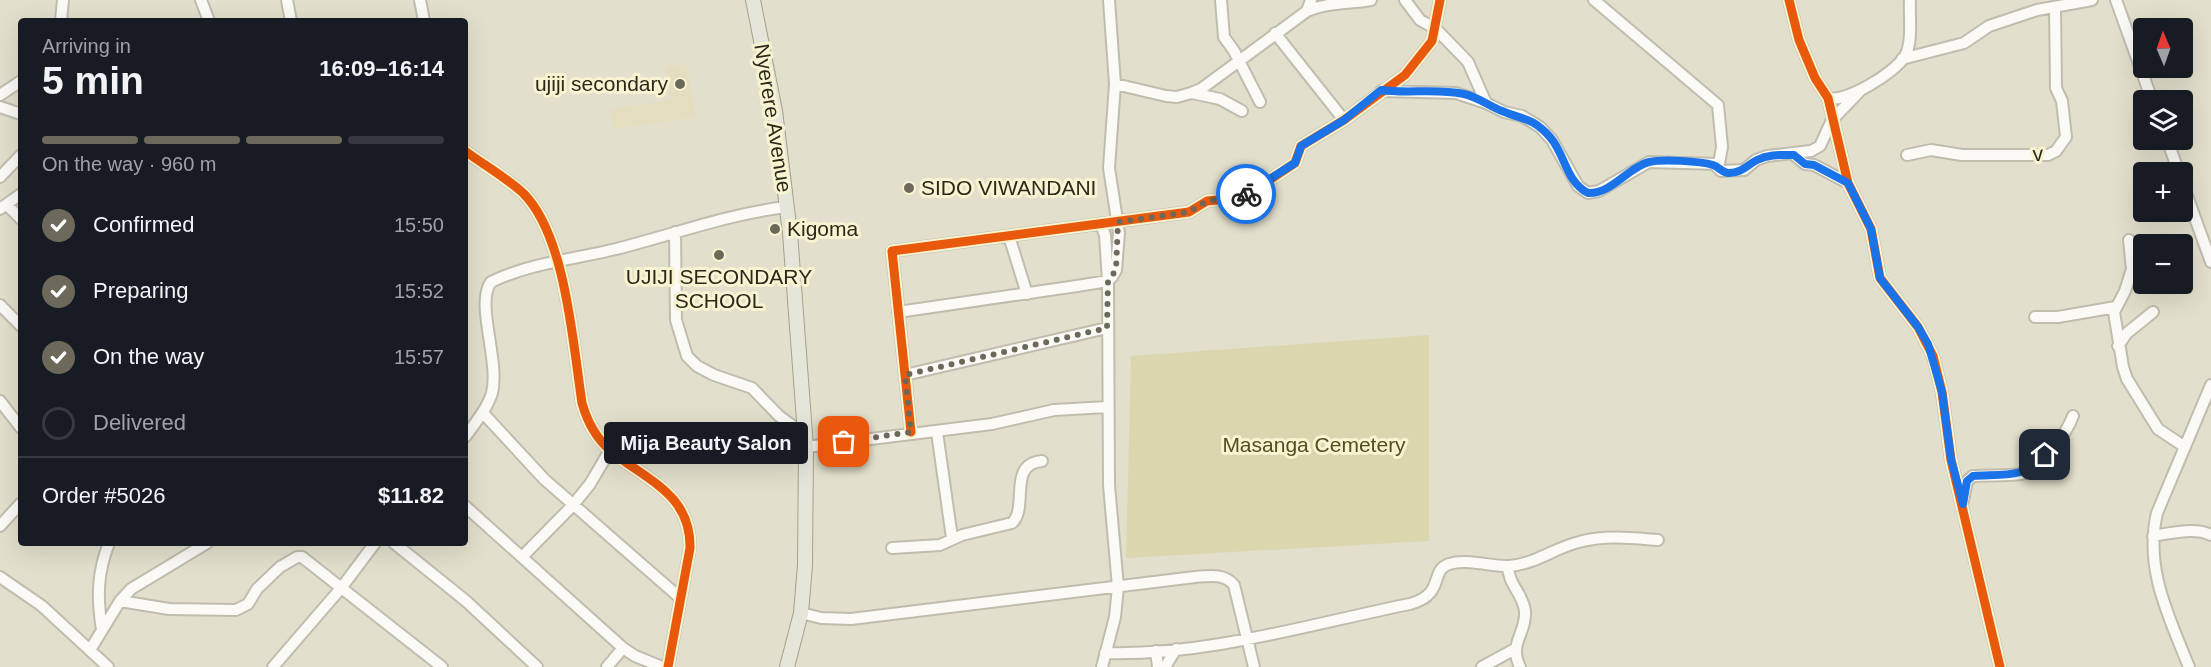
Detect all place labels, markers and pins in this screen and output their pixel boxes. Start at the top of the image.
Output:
place label: ujiji secondary [535,72,668,95]
marker: ujiji secondary [673,77,687,91]
place label: SIDO VIWANDANI [921,176,1096,199]
marker: SIDO VIWANDANI [902,181,916,195]
place label: Kigoma [787,217,859,240]
marker: Kigoma [768,222,782,236]
marker: UJIJI SECONDARY SCHOOL [712,248,726,262]
place label: UJIJI SECONDARY SCHOOL [626,265,812,312]
pin [818,416,869,467]
callout: Mija Beauty Salon [604,421,808,463]
pin [2019,429,2070,480]

